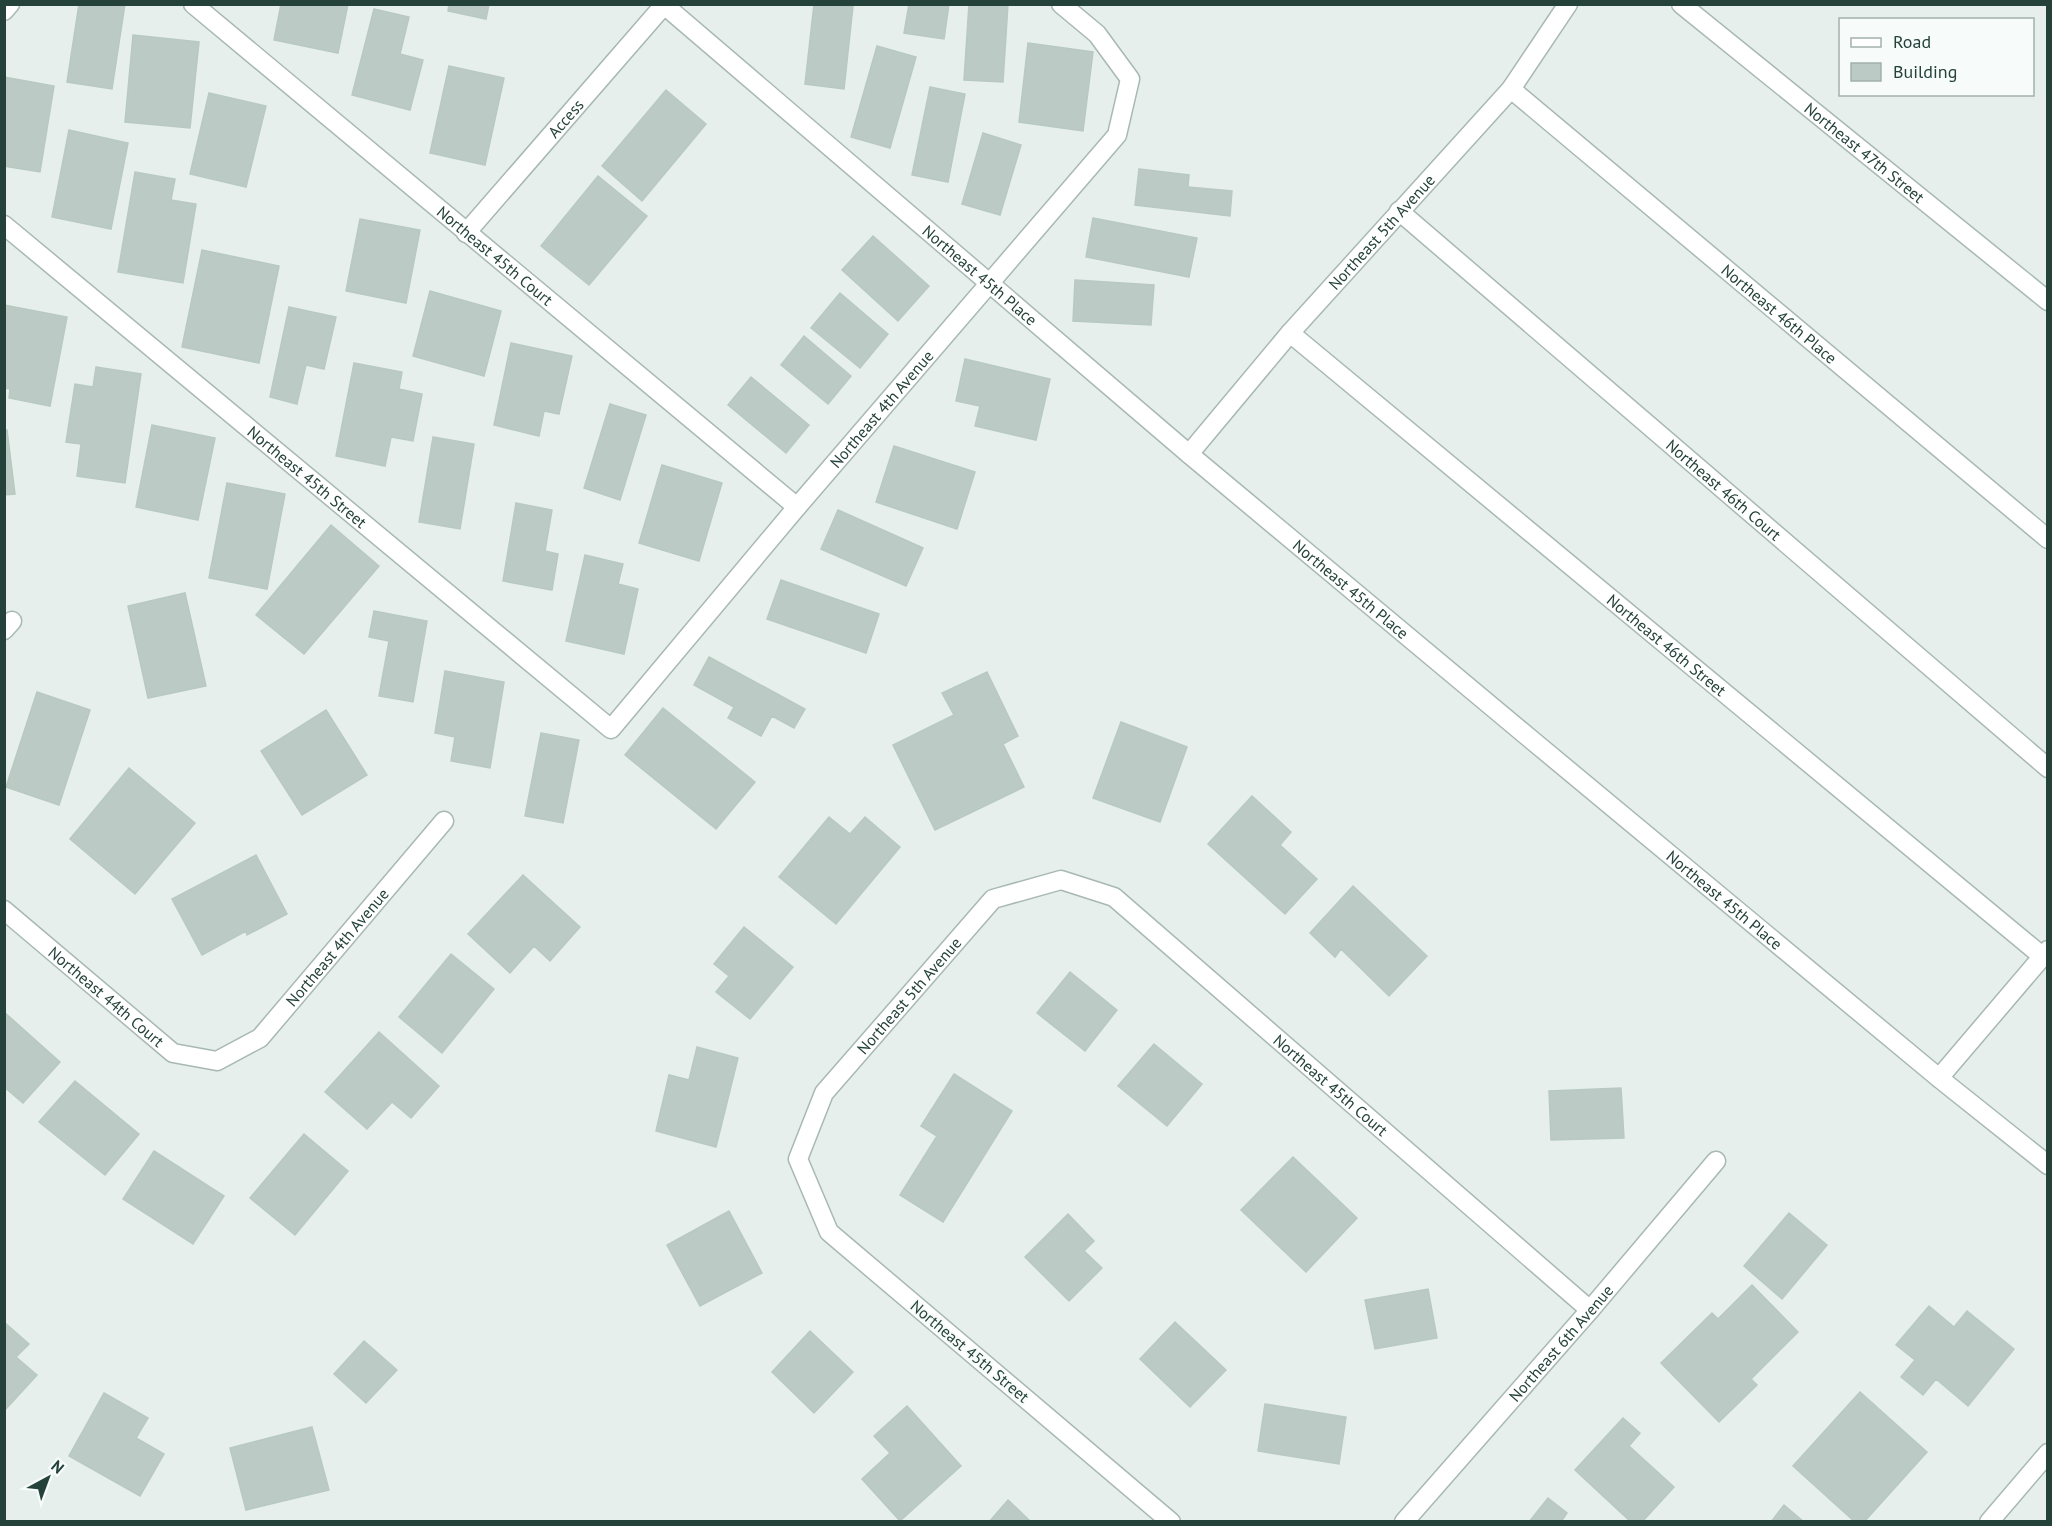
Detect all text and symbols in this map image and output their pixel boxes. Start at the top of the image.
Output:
legend [1839,18,2034,96]
text: Road [1893,30,1931,53]
text: Building [1893,60,1957,83]
street label: Access [544,95,588,142]
street label: Northeast 47th Street [1800,98,1929,207]
street label: Northeast 5th Avenue [1324,170,1439,294]
street label: Northeast 45th Court [433,201,558,310]
street label: Northeast 45th Place [918,220,1041,330]
street label: Northeast 46th Place [1717,260,1841,368]
street label: Northeast 4th Avenue [825,346,937,472]
street label: Northeast 45th Street [243,421,371,532]
street label: Northeast 46th Court [1662,435,1786,545]
street label: Northeast 45th Place [1289,535,1413,643]
street label: Northeast 46th Street [1603,590,1731,701]
street label: Northeast 45th Place [1662,846,1786,954]
street label: Northeast 4th Avenue [281,884,393,1010]
street label: Northeast 5th Avenue [853,933,965,1058]
street label: Northeast 44th Court [44,942,169,1051]
street label: Northeast 45th Court [1269,1030,1392,1140]
street label: Northeast 6th Avenue [1504,1280,1617,1406]
street label: Northeast 45th Street [907,1296,1034,1407]
north arrow [18,1448,78,1508]
text: N [47,1456,68,1478]

